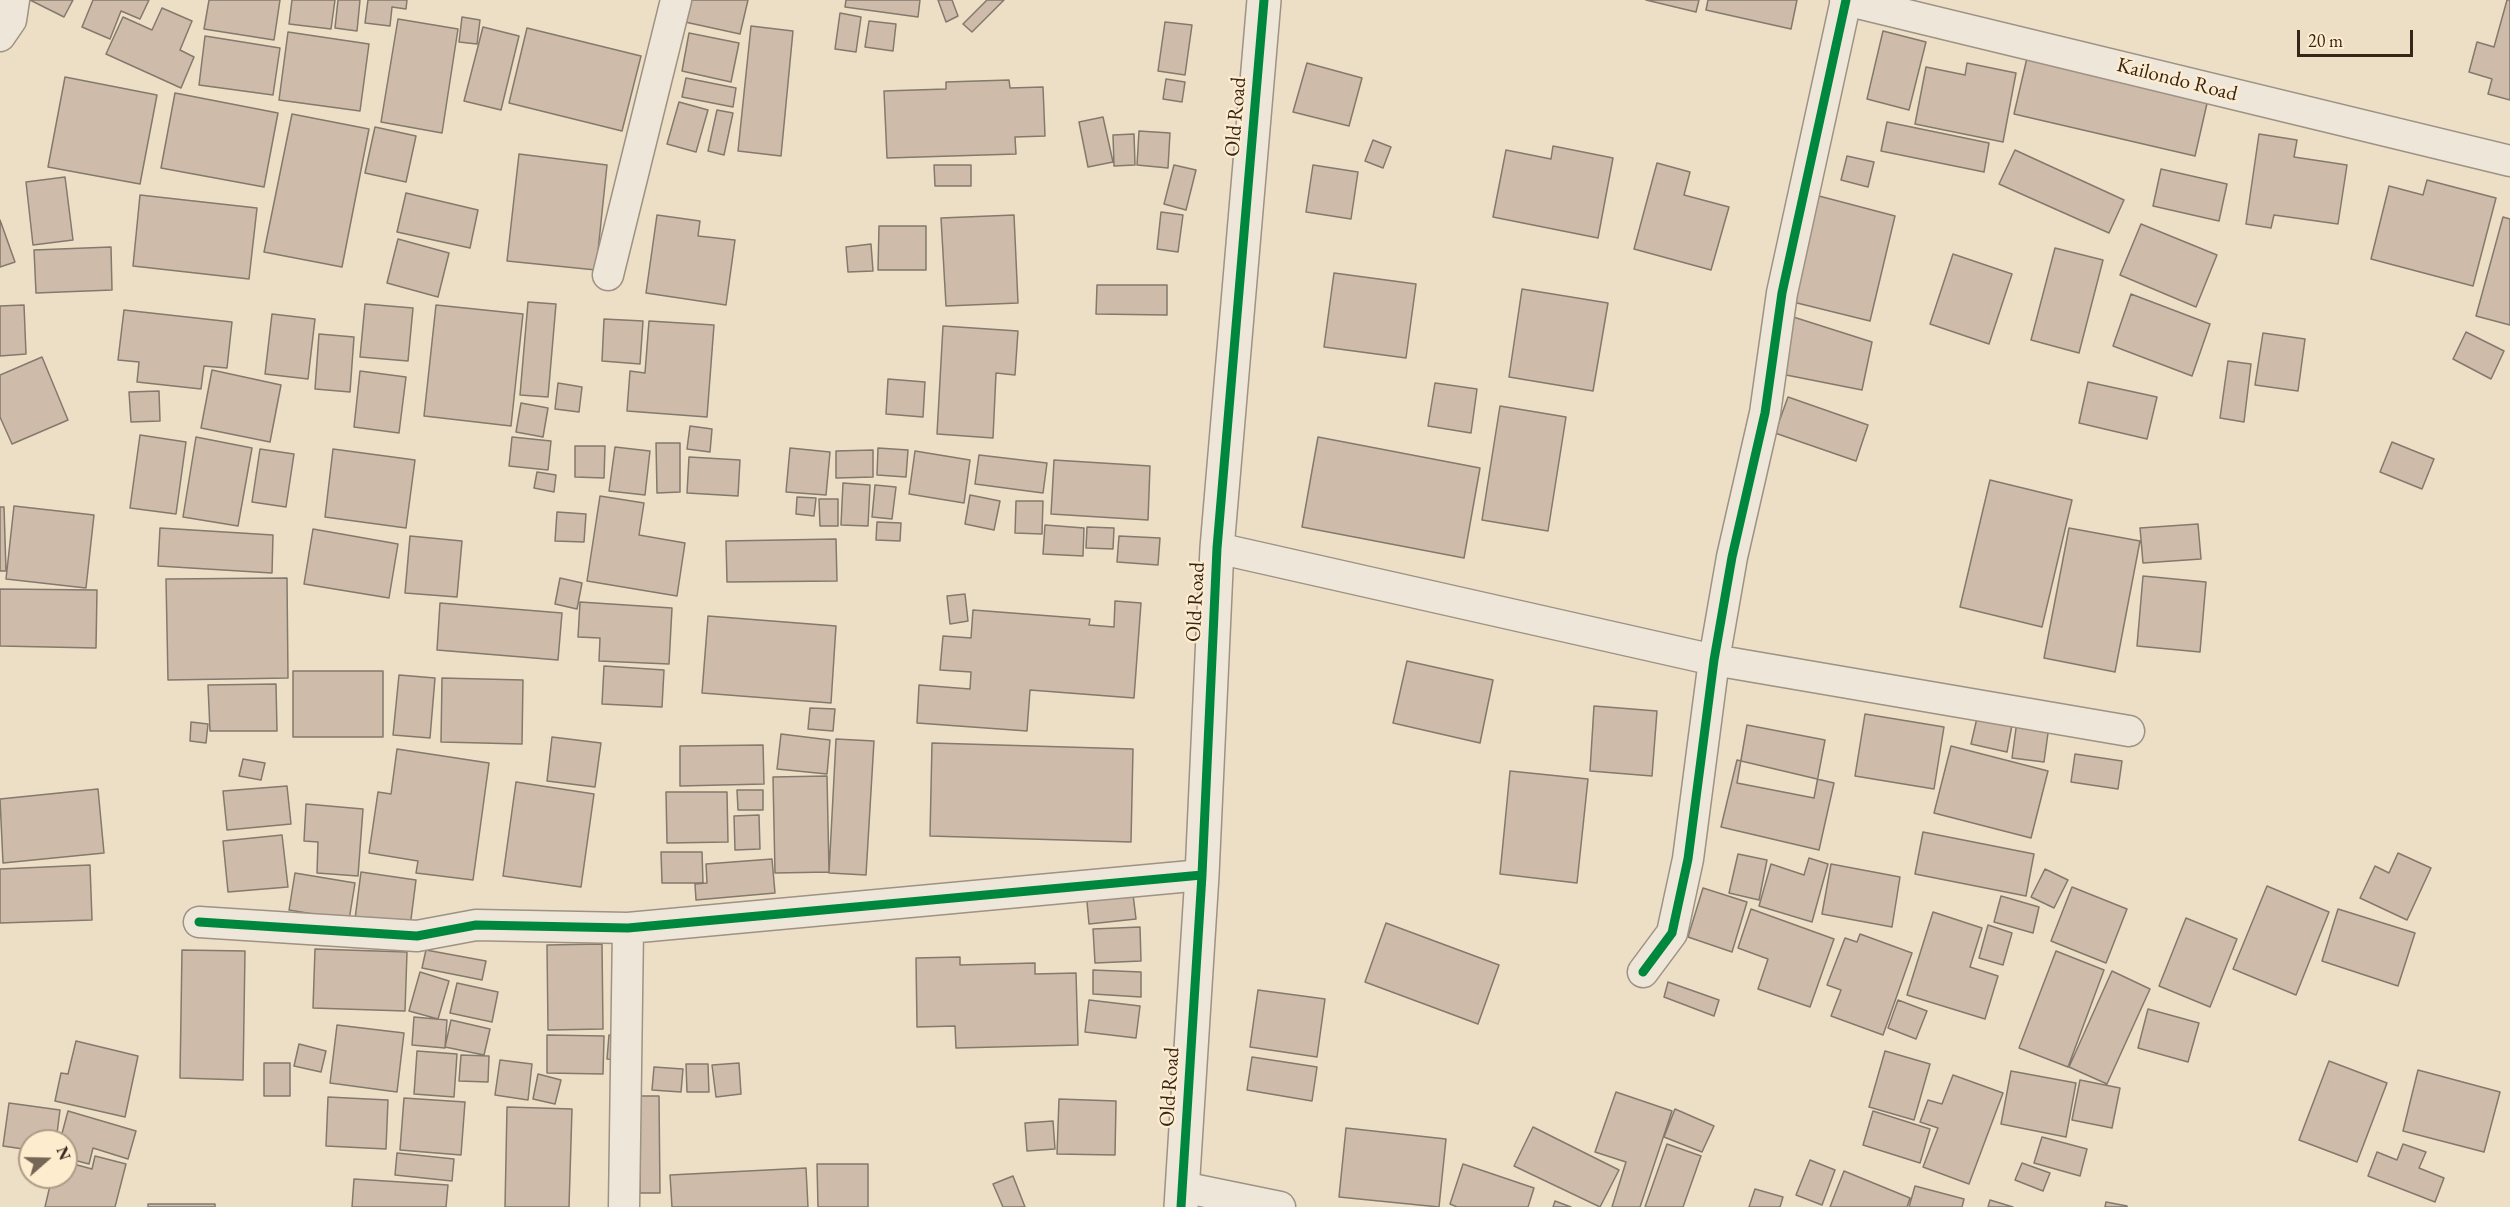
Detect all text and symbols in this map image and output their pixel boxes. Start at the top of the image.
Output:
scale bar [2300,18,2416,56]
text: 20 m [2308,29,2343,52]
street label: Kailondo Road [2114,53,2240,107]
street label: Old Road [1220,76,1252,158]
street label: Old Road [1181,561,1211,643]
street label: Old Road [1155,1046,1185,1128]
north arrow [18,1129,78,1189]
text: N [51,1144,76,1163]

